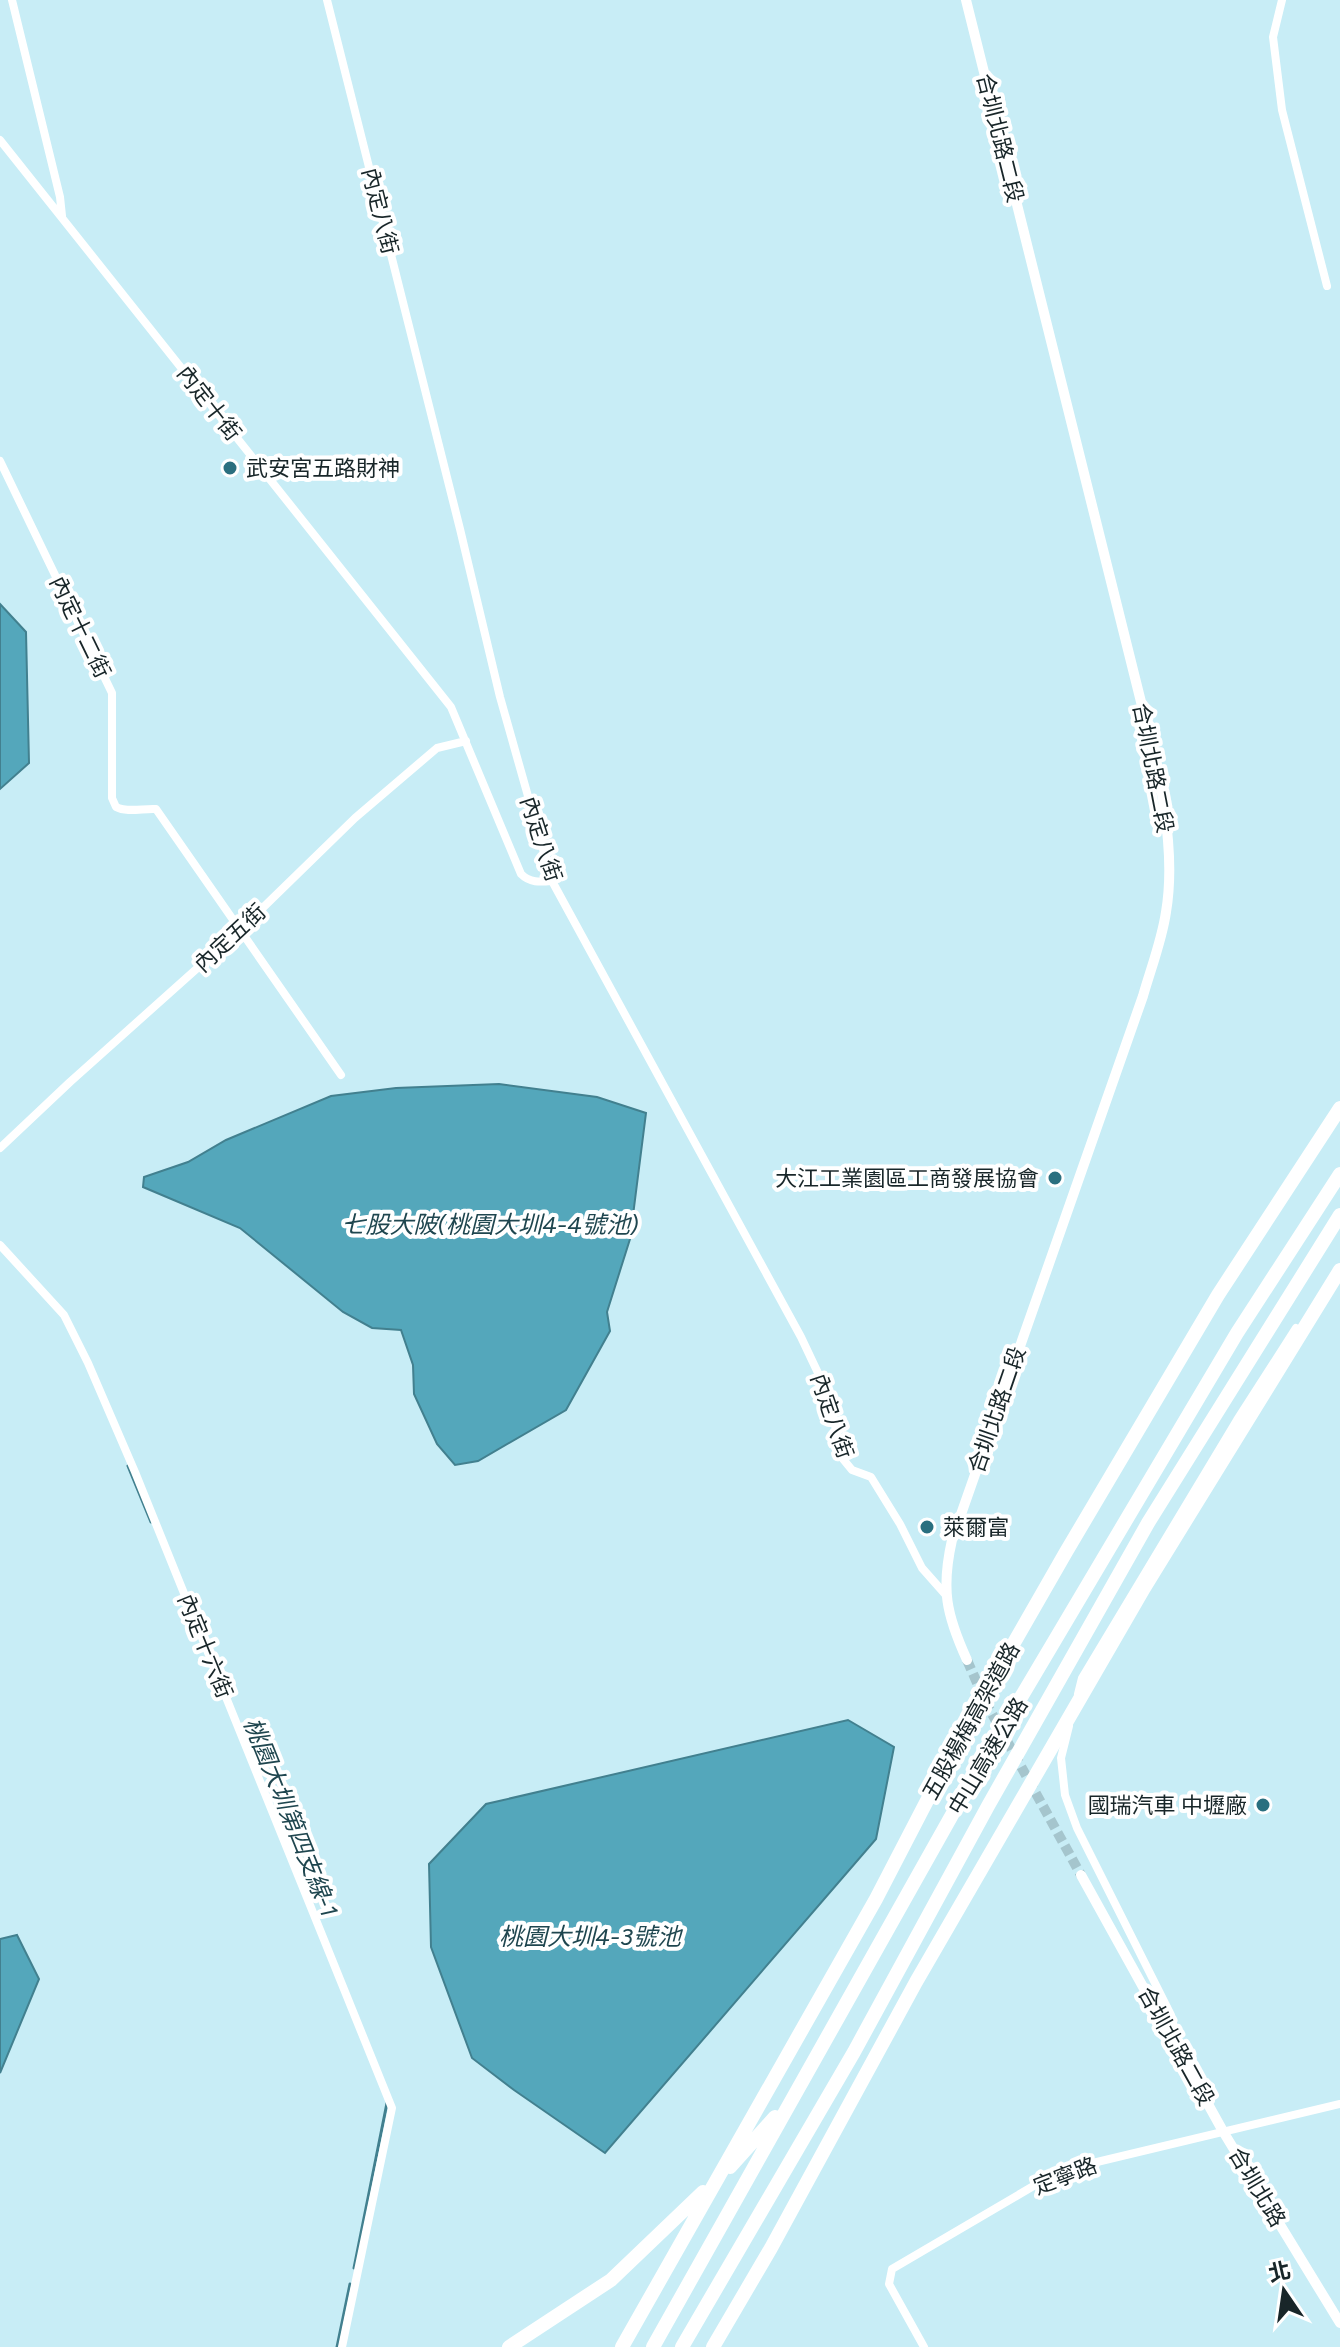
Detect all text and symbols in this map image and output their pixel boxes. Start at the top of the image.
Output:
street label: 合圳北路二段 [971,71,1029,205]
street label: 內定八街 [356,165,404,257]
street label: 內定十街 [171,360,247,446]
place label: 武安宮五路財神 [246,455,400,482]
marker: 武安宮五路財神 [221,459,239,477]
street label: 內定十二街 [44,572,116,682]
street label: 合圳北路二段 [1127,701,1179,835]
street label: 內定八街 [515,793,567,885]
street label: 內定五街 [189,898,271,978]
place label: 大江工業園區工商發展協會 [775,1165,1039,1192]
marker: 大江工業園區工商發展協會 [1046,1169,1064,1187]
water label: 七股大陂(桃園大圳4-4號池) [342,1210,638,1239]
street label: 合圳北路二段 [963,1343,1031,1477]
street label: 內定八街 [805,1370,859,1462]
place label: 萊爾富 [943,1514,1009,1541]
marker: 萊爾富 [918,1518,936,1536]
street label: 內定十六街 [172,1590,238,1702]
street label: 五股楊梅高架道路 [917,1637,1025,1805]
street label: 中山高速公路 [942,1692,1034,1820]
water label: 桃園大圳第四支線-1 [238,1713,344,1921]
place label: 國瑞汽車 中壢廠 [1088,1792,1247,1819]
marker: 國瑞汽車 中壢廠 [1254,1796,1272,1814]
water label: 桃園大圳4-3號池 [499,1922,684,1951]
street label: 合圳北路二段 [1132,1982,1220,2110]
street label: 合圳北路 [1223,2142,1291,2232]
street label: 定寧路 [1029,2152,1101,2200]
north arrow [1244,2251,1324,2331]
text: 北 [1266,2256,1293,2288]

